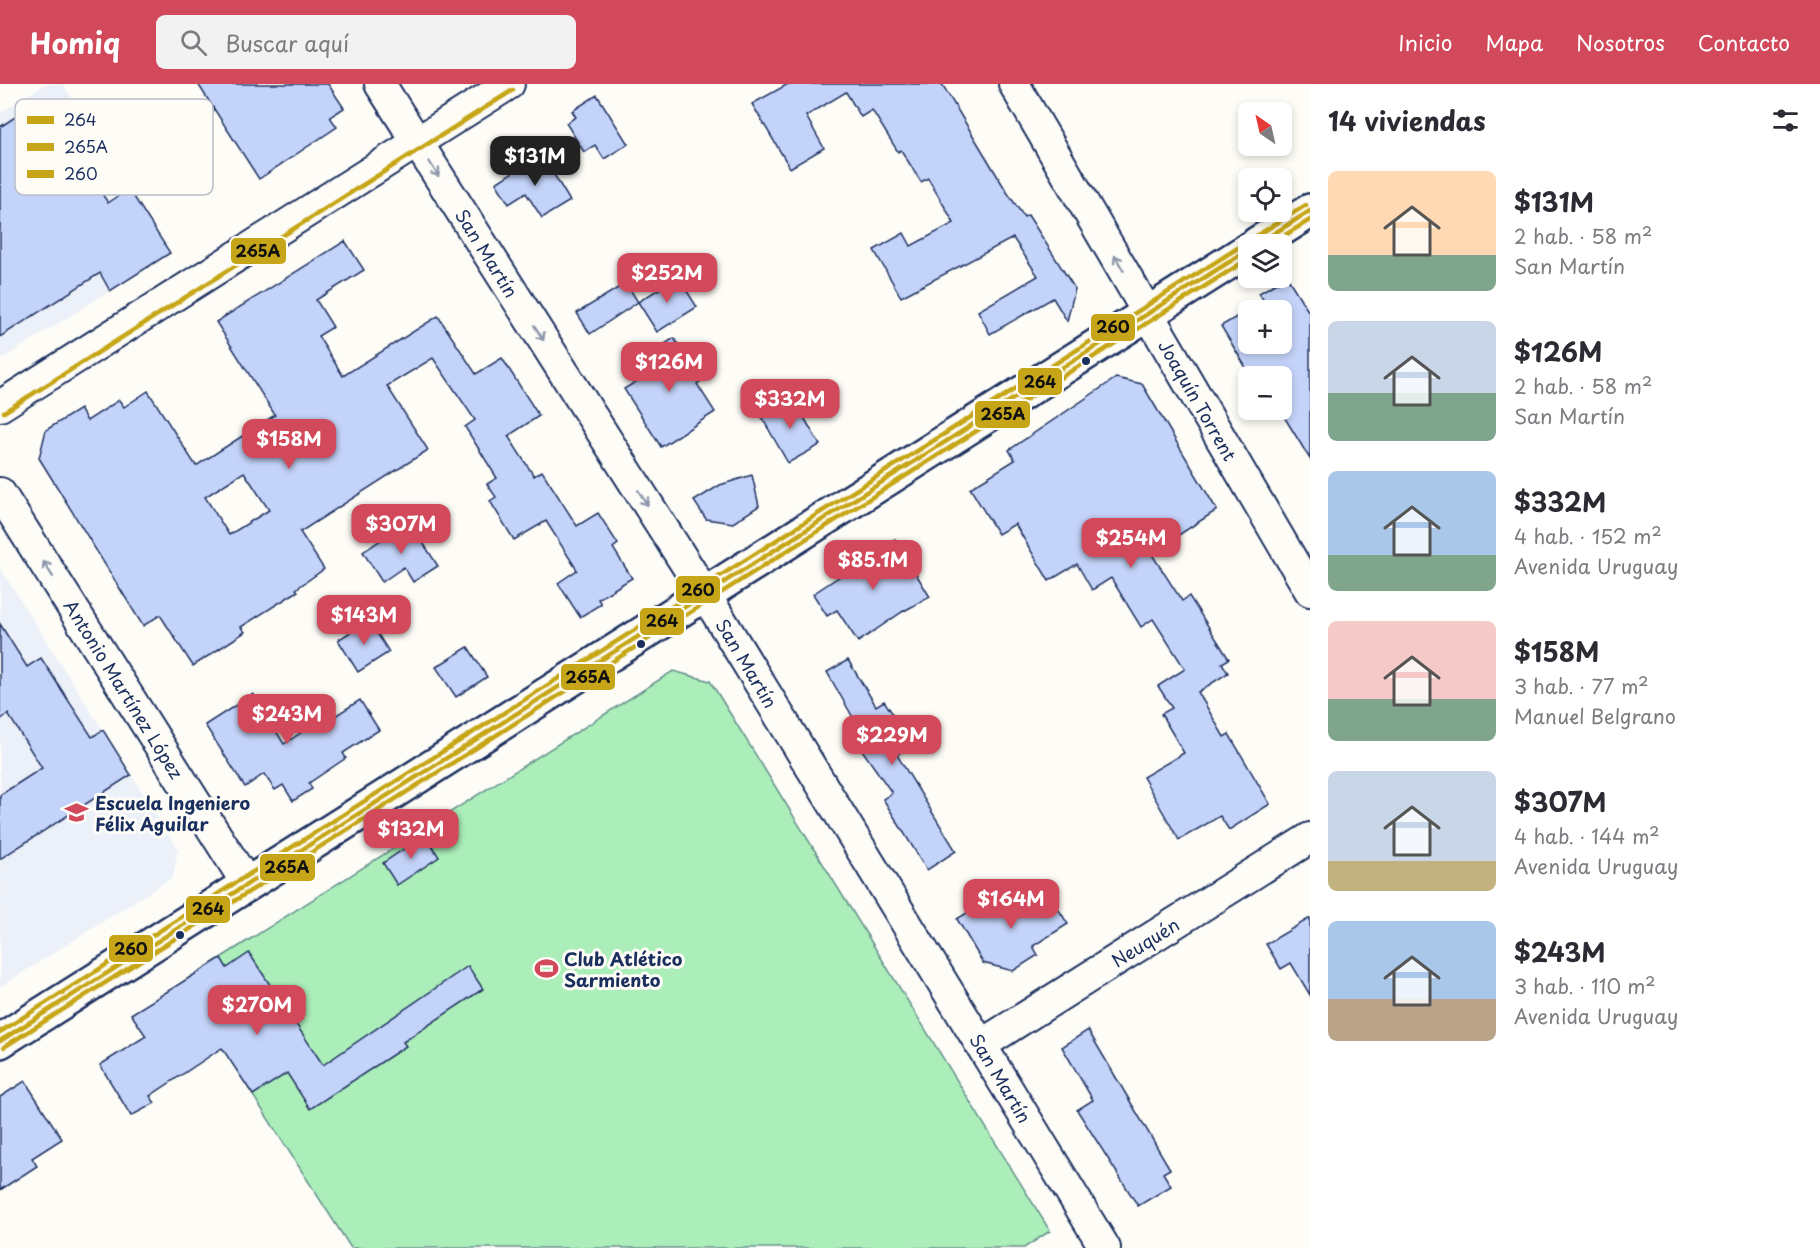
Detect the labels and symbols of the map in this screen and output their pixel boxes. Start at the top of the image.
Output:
legend [15,99,213,195]
north arrow [1238,102,1292,156]
text: 264 [64,107,97,131]
text: 265A [64,134,108,158]
pin: $131M [493,136,577,187]
one-way arrow [428,160,440,177]
text: 260 [64,161,98,185]
street label: San Martín [449,203,525,303]
line badge: 265A [230,237,287,265]
text: 265A [236,238,281,262]
pin: $252M [625,253,709,304]
one-way arrow [1112,255,1124,272]
line badge: 260 [1090,313,1136,342]
text: 260 [1096,314,1130,338]
one-way arrow [533,324,545,341]
street label: Joaquín Torrent [1152,334,1244,466]
pin: $126M [627,342,711,393]
unlabelled marker [1080,355,1092,367]
line badge: 264 [1017,367,1063,396]
text: 264 [1024,369,1056,393]
pin: $332M [748,379,832,430]
line badge: 265A [974,400,1031,429]
text: 265A [981,401,1026,425]
pin: $158M [247,419,331,470]
one-way arrow [638,489,650,506]
pin: $307M [359,504,443,555]
pin: $254M [1089,518,1173,569]
pin: $85.1M [824,540,922,591]
one-way arrow [41,561,53,578]
line badge: 260 [675,575,721,604]
text: 260 [681,577,715,601]
street label: Antonio Martínez López [58,594,190,784]
pin: $143M [322,595,406,646]
line badge: 264 [639,607,685,636]
text: 264 [646,608,678,632]
street label: San Martín [710,613,784,713]
unlabelled marker [635,638,647,650]
line badge: 265A [560,663,616,691]
text: 265A [566,664,611,688]
pin: $243M [245,694,329,745]
pin: $229M [850,715,934,766]
place label: Escuela Ingeniero Félix Aguilar [95,789,251,837]
school or university icon: Escuela Ingeniero Félix Aguilar [64,799,90,825]
pin: $132M [369,809,453,860]
line badge: 265A [259,853,316,882]
text: 265A [265,854,310,878]
pin: $164M [969,879,1053,930]
line badge: 264 [185,895,231,924]
text: 264 [192,896,224,920]
street label: Neuquén [1106,911,1184,973]
unlabelled marker [174,929,186,941]
line badge: 260 [108,934,154,963]
text: 260 [114,936,148,960]
place label: Club Atlético Sarmiento [564,945,683,993]
sports icon: Club Atlético Sarmiento [533,955,559,981]
pin: $270M [215,985,299,1036]
street label: San Martín [964,1028,1038,1128]

